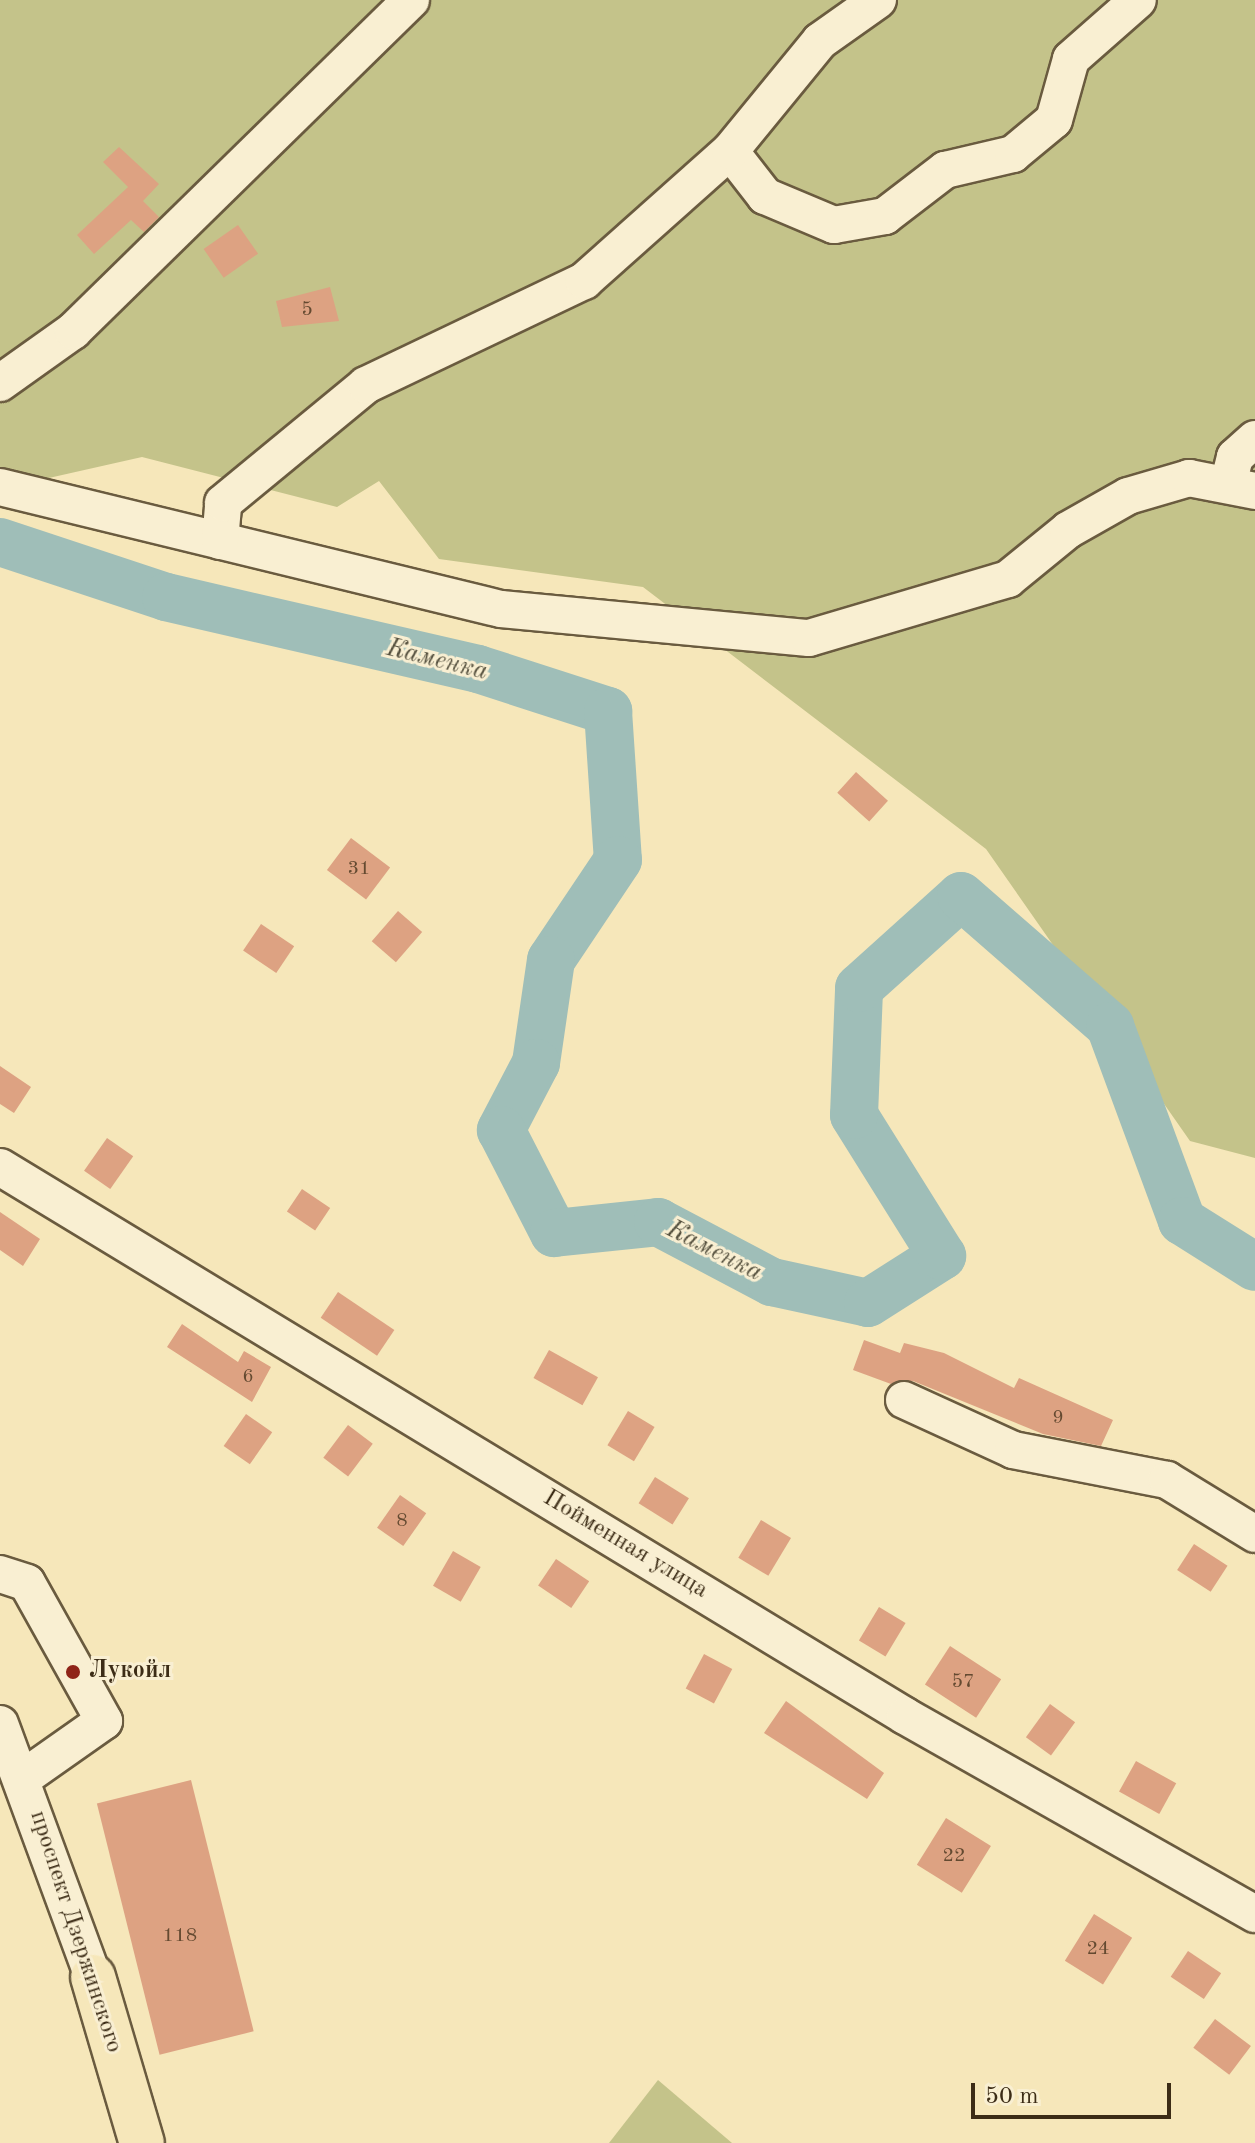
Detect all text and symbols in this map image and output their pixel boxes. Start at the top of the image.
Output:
house number: 5 [301,298,313,322]
water label: Каменка [383,633,491,689]
house number: 31 [347,857,371,881]
water label: Каменка [661,1215,767,1289]
house number: 6 [242,1365,254,1389]
house number: 9 [1052,1406,1064,1430]
street label: Пойменная улица [537,1484,713,1606]
house number: 8 [396,1509,408,1533]
place label: Лукойл [89,1658,171,1686]
marker: Лукойл [64,1663,82,1681]
house number: 57 [951,1670,975,1694]
street label: проспект Дзержинского [22,1807,128,2057]
house number: 22 [942,1844,966,1868]
house number: 118 [163,1924,197,1948]
house number: 24 [1086,1937,1110,1961]
scale bar [975,2067,1175,2117]
text: 50 m [985,2085,1039,2109]

